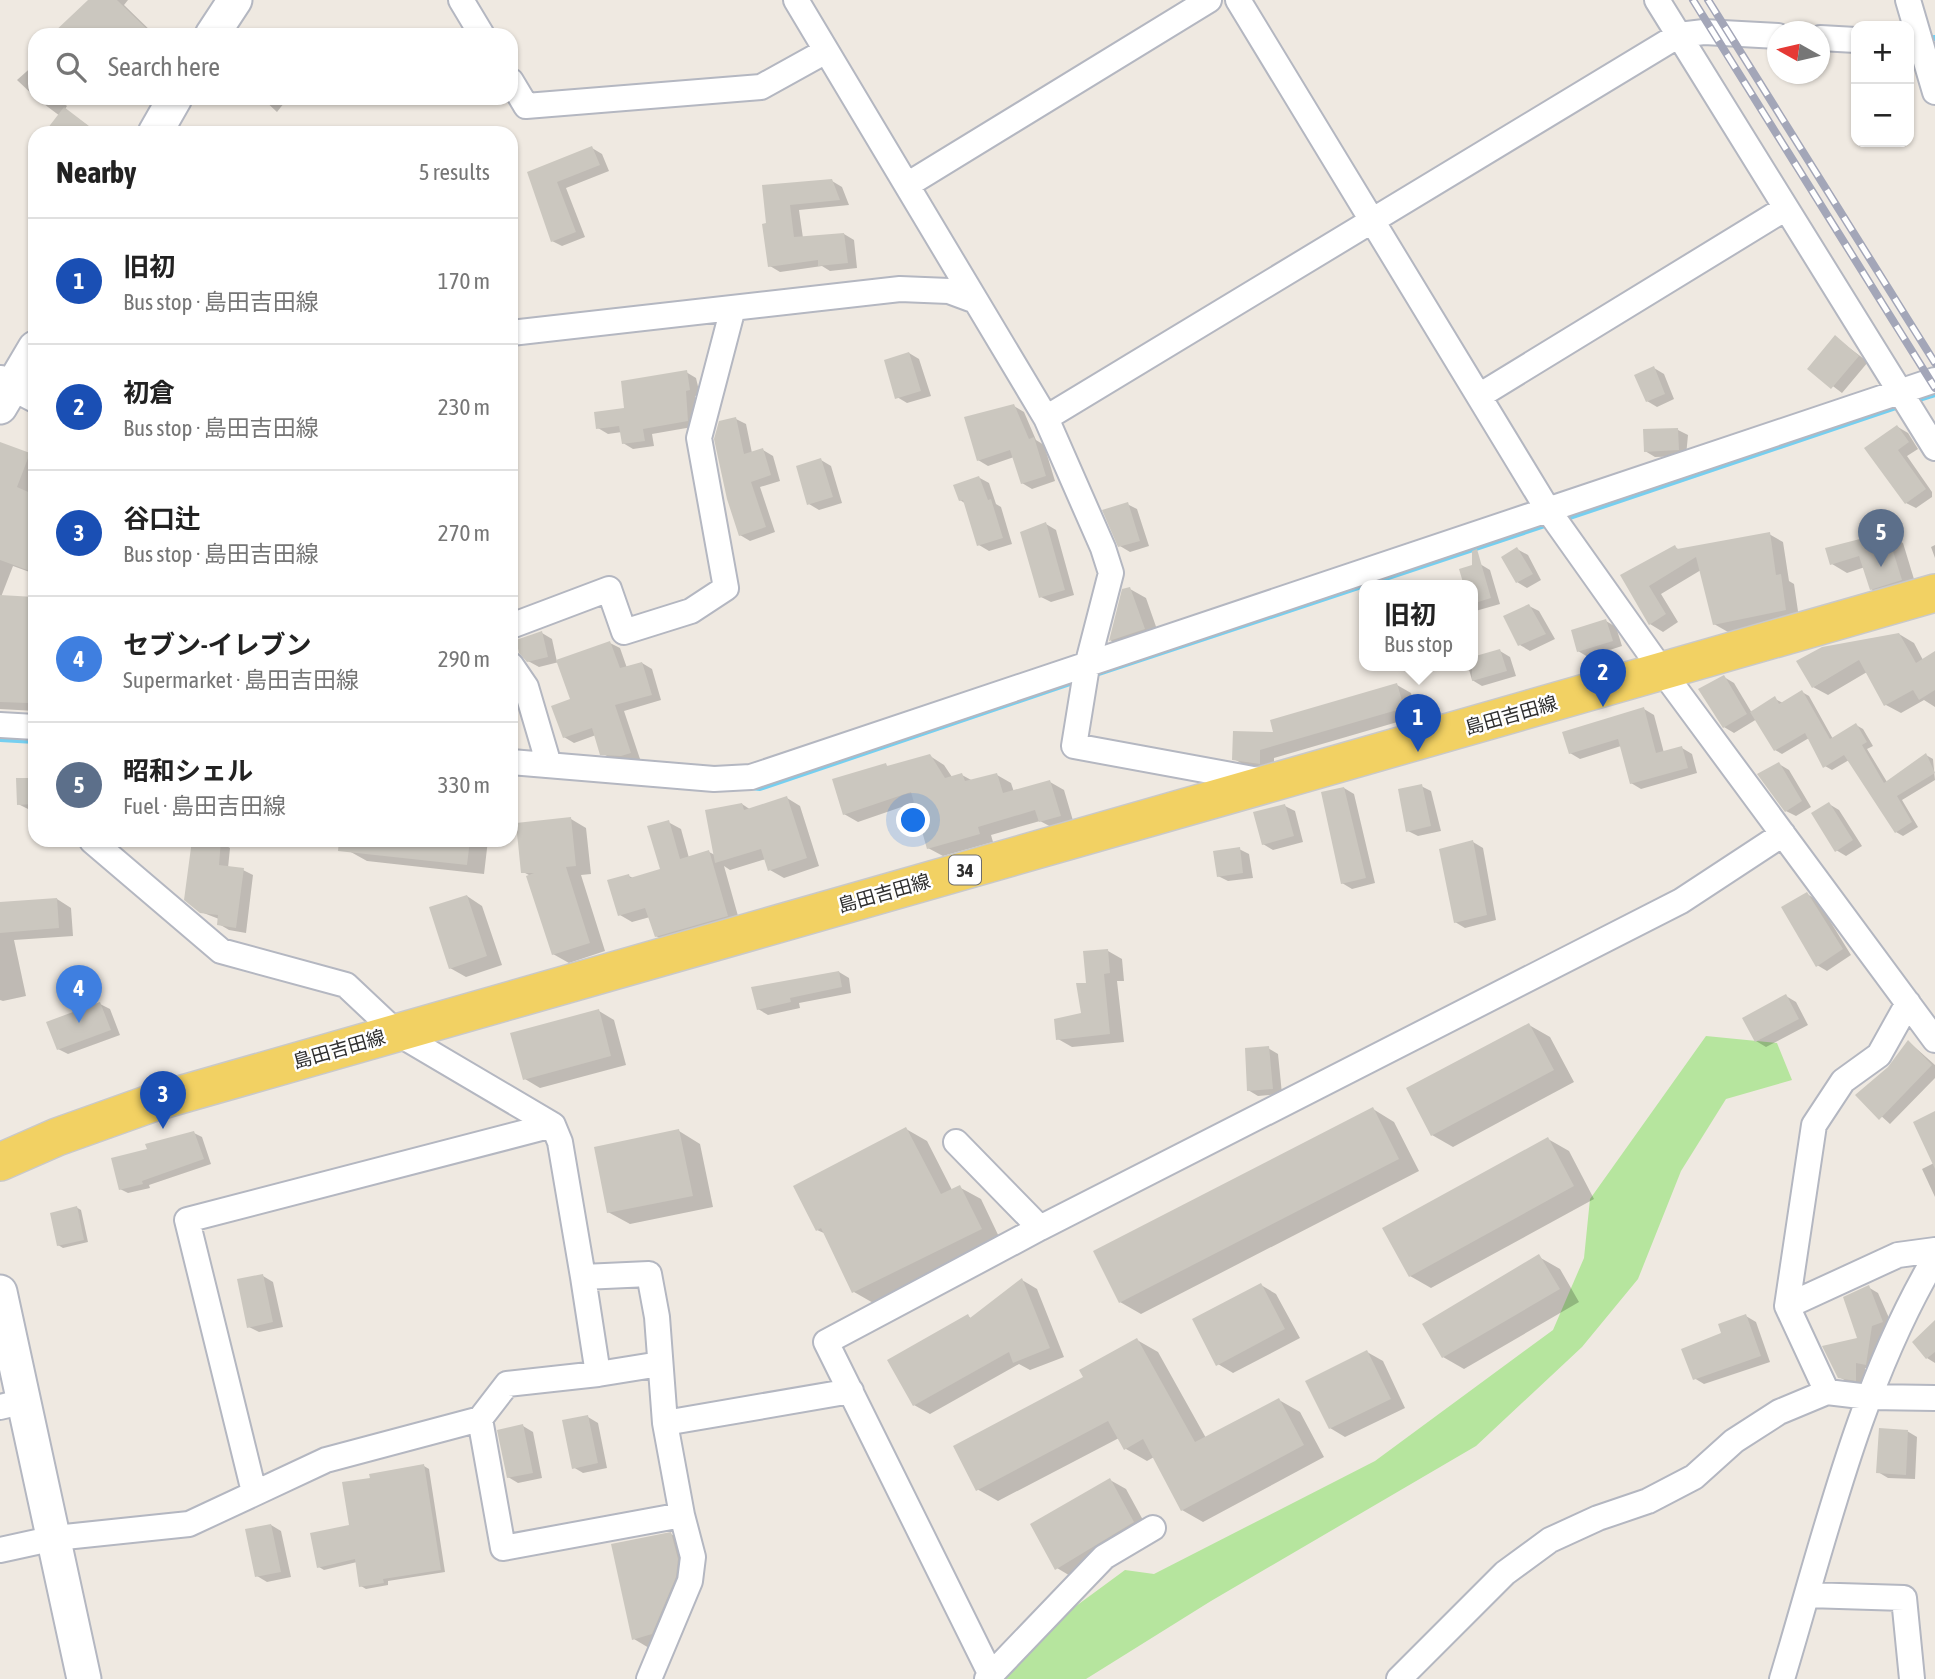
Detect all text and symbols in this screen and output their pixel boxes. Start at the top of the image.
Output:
north arrow [1767,21,1830,84]
map controls [1851,21,1914,147]
button: + [1851,21,1914,84]
search box [28,28,518,105]
icon: search [52,48,90,86]
text: Search here [108,52,220,82]
button: − [1851,84,1914,147]
text: Nearby [56,155,136,189]
text: 5 results [419,159,490,185]
text: 旧初 [123,252,175,282]
text: 1 [74,268,84,294]
text: 170 m [438,268,490,294]
text: Bus stop · 島田吉田線 [123,289,319,315]
text: 初倉 [123,378,175,408]
text: 2 [74,394,84,420]
text: 230 m [438,394,490,420]
text: Bus stop · 島田吉田線 [123,415,319,441]
text: 谷口辻 [123,504,201,534]
pin: 5 [1858,509,1904,567]
text: 3 [74,520,84,546]
text: 270 m [438,520,490,546]
text: Bus stop · 島田吉田線 [123,541,319,567]
popup [1359,580,1478,671]
text: 旧初 [1384,600,1436,630]
text: セブン-イレブン [123,630,312,660]
text: Bus stop [1384,631,1453,657]
text: 4 [74,646,84,672]
text: 290 m [438,646,490,672]
pin: 2 [1580,649,1626,707]
text: Supermarket · 島田吉田線 [123,667,359,693]
street label: 島田吉田線 [1462,691,1560,739]
pin: 1 [1395,694,1441,752]
text: 昭和シェル [123,756,253,786]
text: 5 [74,772,84,798]
text: 330 m [438,772,490,798]
text: Fuel · 島田吉田線 [123,793,286,819]
your location [896,803,930,837]
road number: 34 [949,856,981,884]
street label: 島田吉田線 [835,869,933,917]
pin: 4 [56,965,102,1023]
street label: 島田吉田線 [290,1025,388,1073]
pin: 3 [140,1071,186,1129]

